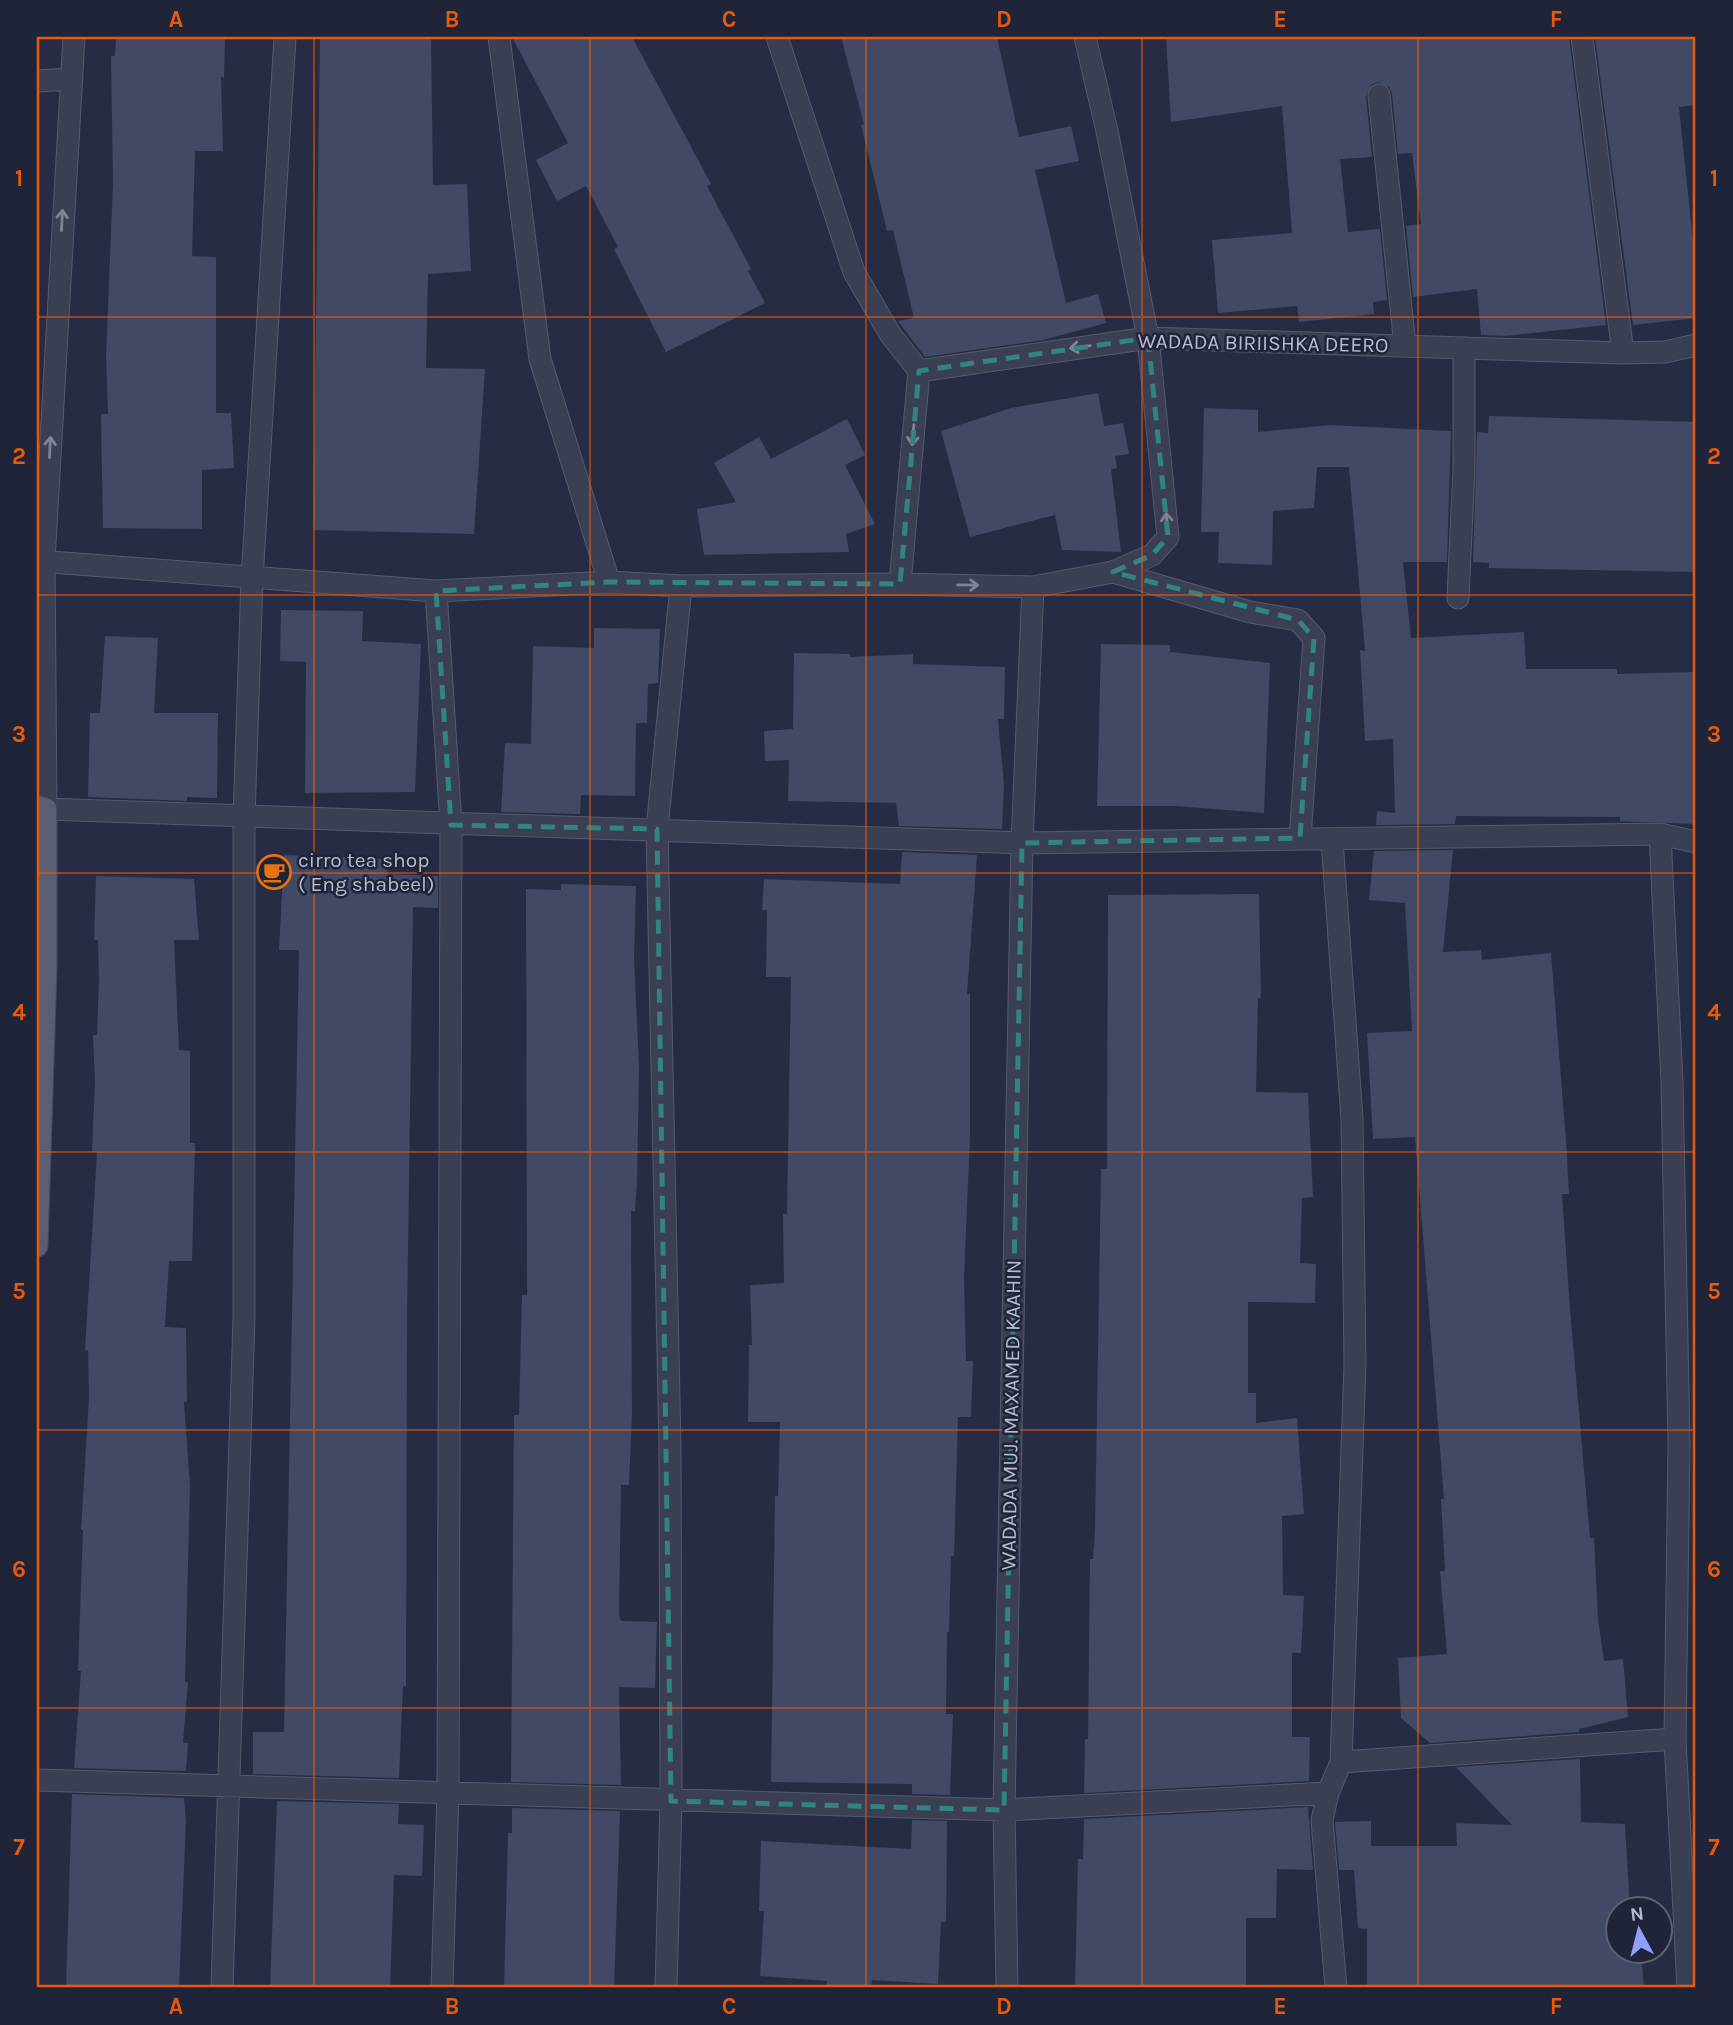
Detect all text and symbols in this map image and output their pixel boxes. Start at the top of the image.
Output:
text: A [169,6,183,33]
text: B [445,6,459,33]
text: C [722,6,736,33]
text: D [996,6,1012,33]
text: E [1273,6,1287,33]
text: F [1550,6,1562,33]
text: 1 [15,165,23,192]
text: 1 [1710,165,1718,192]
one-way arrow [55,209,68,232]
street label: WADADA BIRIISHKA DEERO [1137,329,1389,357]
one-way arrow [1069,341,1092,354]
one-way arrow [906,423,919,446]
one-way arrow [44,436,57,459]
text: 2 [12,443,26,470]
text: 2 [1707,443,1721,470]
one-way arrow [1160,512,1173,534]
one-way arrow [956,579,979,592]
text: 3 [12,721,26,748]
text: 3 [1707,721,1721,748]
place label: cirro tea shop ( Eng shabeel) [298,848,434,896]
cafe icon: cirro tea shop ( Eng shabeel) [255,853,293,891]
text: 4 [12,999,26,1026]
text: 4 [1707,999,1721,1026]
street label: WADADA MUJ. MAXAMED KAAHIN [996,1259,1026,1571]
text: 5 [12,1278,26,1305]
text: 5 [1707,1278,1721,1305]
text: 6 [12,1556,26,1583]
text: 6 [1707,1556,1721,1583]
text: 7 [13,1834,25,1861]
text: 7 [1708,1834,1720,1861]
north arrow [1604,1896,1674,1966]
text: N [1629,1902,1645,1926]
text: A [169,1993,183,2020]
text: B [445,1993,459,2020]
text: C [722,1993,736,2020]
text: D [996,1993,1012,2020]
text: E [1273,1993,1287,2020]
text: F [1550,1993,1562,2020]

